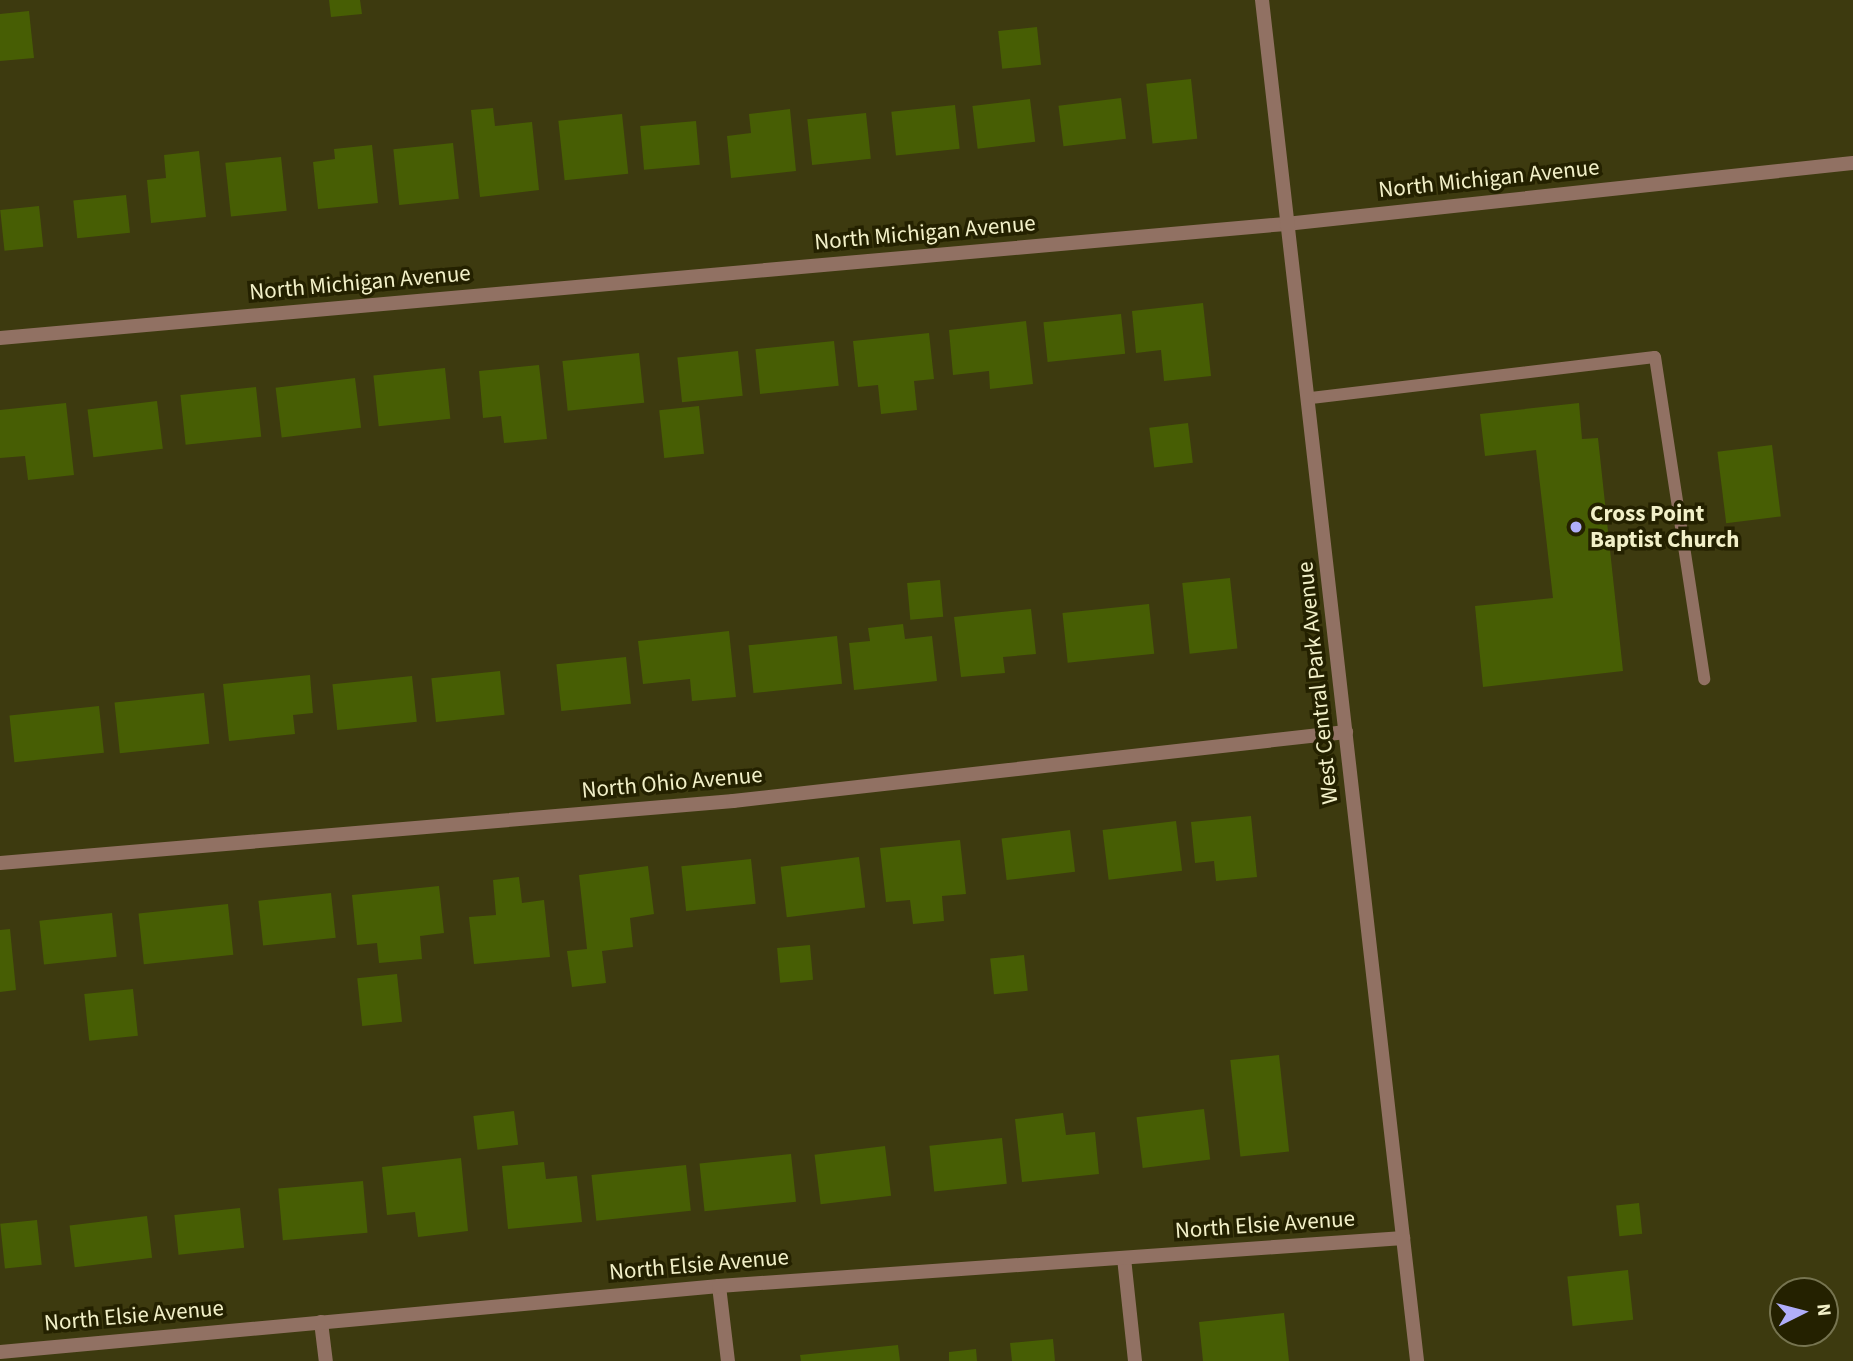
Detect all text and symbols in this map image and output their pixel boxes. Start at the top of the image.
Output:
street label: North Michigan Avenue [1377,154,1601,204]
street label: North Michigan Avenue [813,210,1037,256]
street label: North Michigan Avenue [248,260,472,306]
place label: Cross Point Baptist Church [1590,500,1739,554]
marker: Cross Point Baptist Church [1568,519,1584,535]
street label: West Central Park Avenue [1292,560,1344,806]
street label: North Ohio Avenue [580,761,764,805]
street label: North Elsie Avenue [1174,1205,1356,1245]
street label: North Elsie Avenue [608,1243,790,1287]
north arrow [1769,1277,1839,1347]
street label: North Elsie Avenue [43,1294,225,1338]
text: N [1809,1302,1837,1318]

